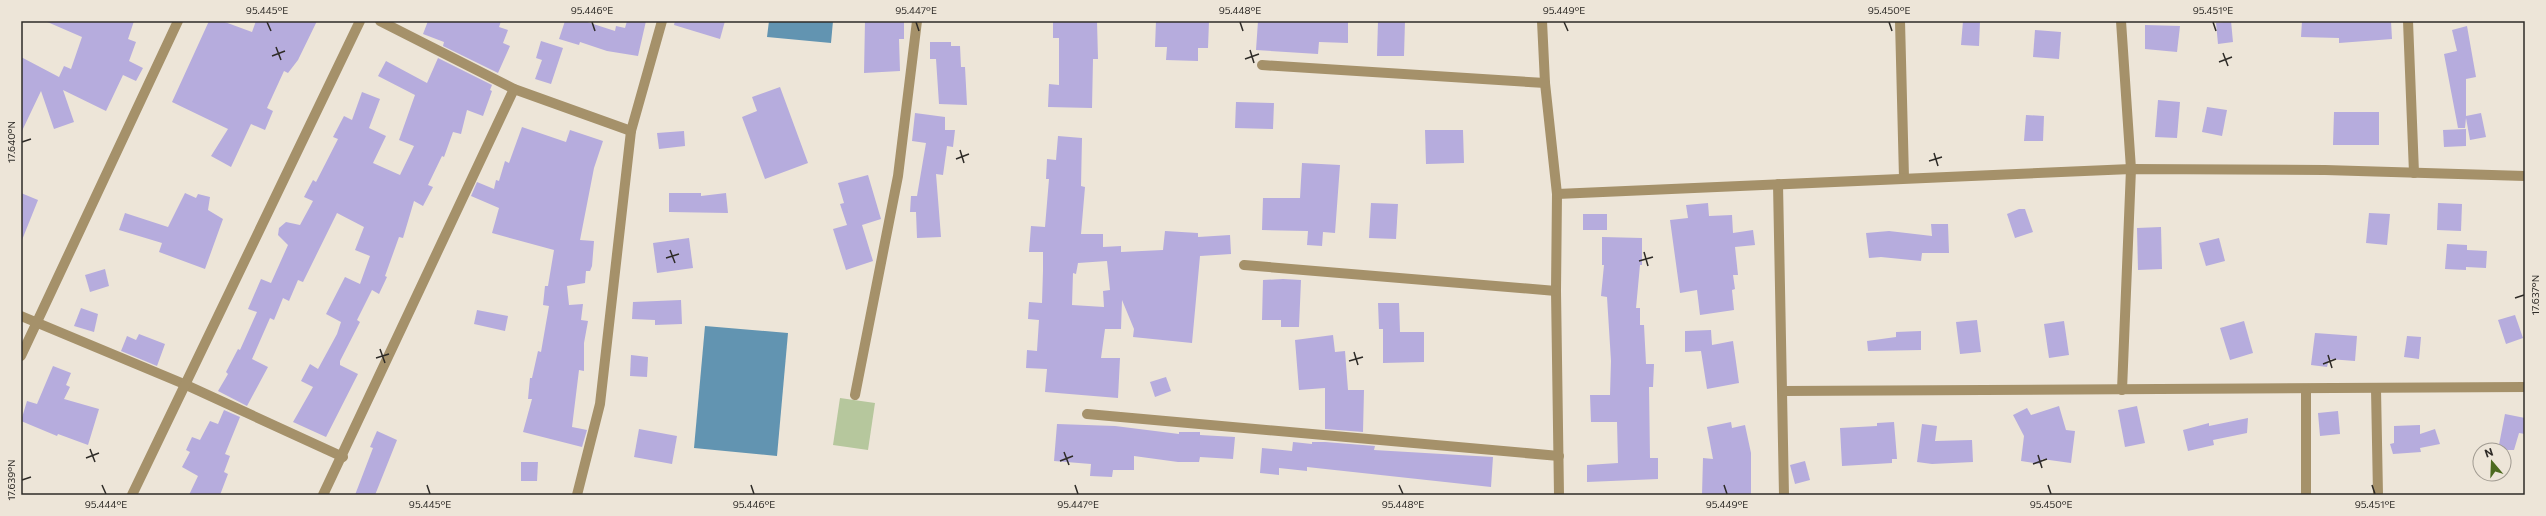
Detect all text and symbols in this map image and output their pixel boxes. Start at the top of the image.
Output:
text: 95.445°E [246,4,288,16]
text: 95.446°E [571,4,613,16]
text: 95.447°E [895,4,937,16]
text: 95.448°E [1219,4,1261,16]
text: 95.449°E [1543,4,1585,16]
text: 95.450°E [1868,4,1910,16]
text: 95.451°E [2193,4,2233,16]
text: 17.640°N [5,121,17,163]
text: 17.637°N [2529,275,2541,315]
north arrow [2472,442,2512,482]
text: N [2483,445,2495,460]
text: 17.639°N [5,459,17,501]
text: 95.444°E [85,498,127,510]
text: 95.445°E [409,498,451,510]
text: 95.446°E [733,498,775,510]
text: 95.447°E [1057,498,1099,510]
text: 95.448°E [1382,498,1424,510]
text: 95.449°E [1706,498,1748,510]
text: 95.450°E [2030,498,2072,510]
text: 95.451°E [2355,498,2395,510]

